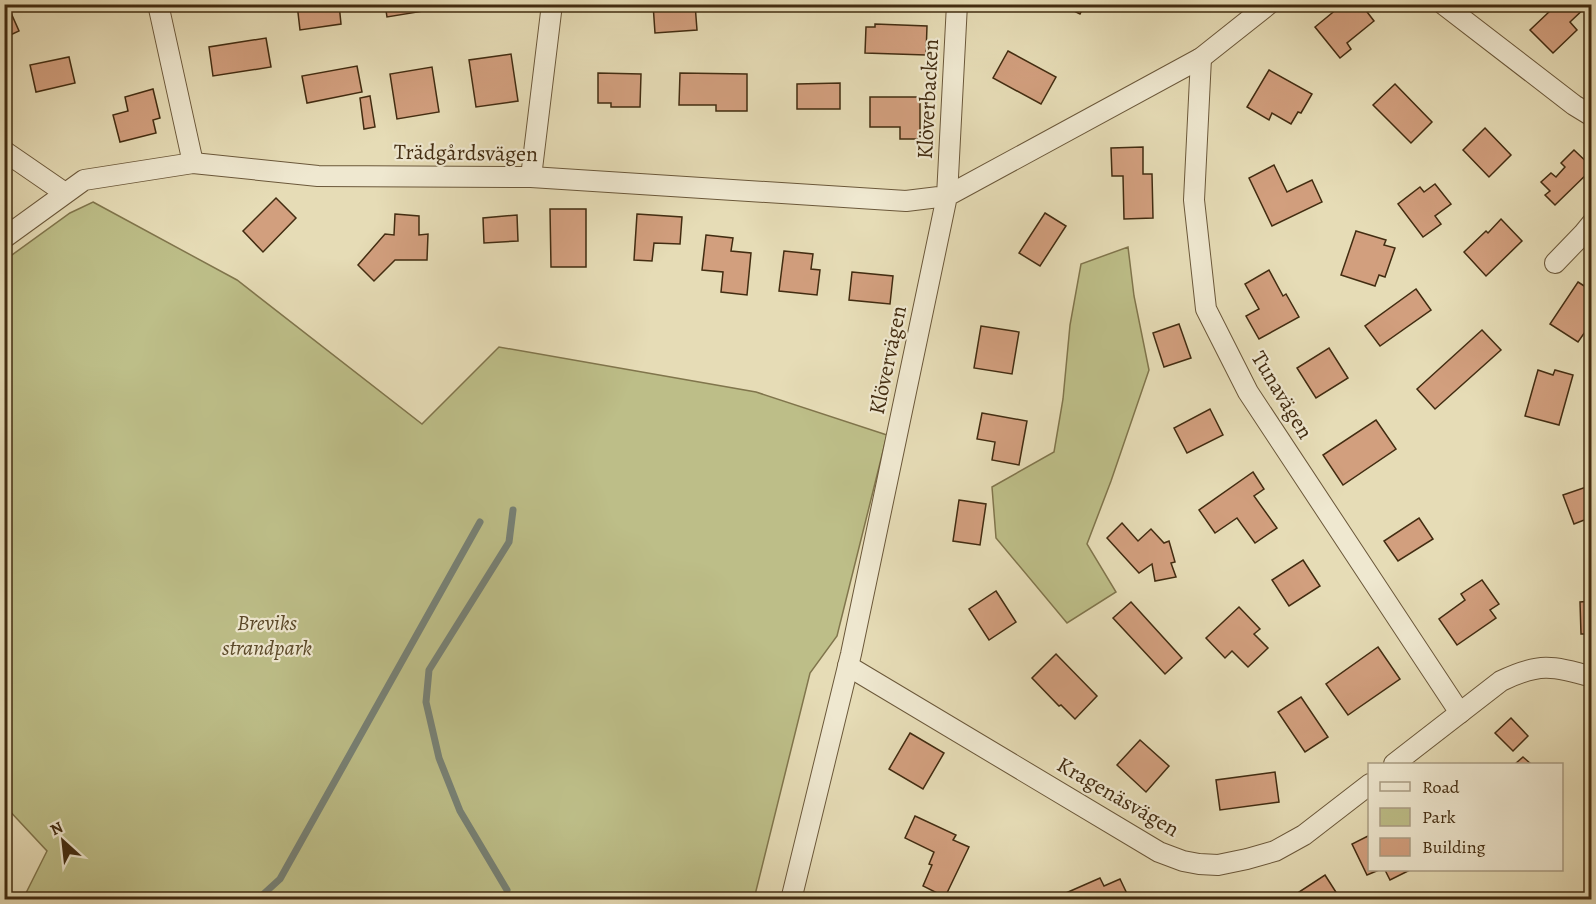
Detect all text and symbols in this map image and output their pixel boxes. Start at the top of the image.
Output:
street label: Klöverbacken [910,38,946,160]
street label: Trädgårdsvägen [394,137,538,169]
street label: Klövervägen [862,303,914,417]
street label: Tunavägen [1244,345,1320,445]
park label: Breviks strandpark [222,608,312,663]
street label: Kragenäsvägen [1051,750,1185,844]
legend [1368,763,1563,871]
text: Road [1422,775,1460,799]
text: Park [1422,805,1456,829]
north arrow [33,811,93,871]
text: N [46,816,67,841]
text: Building [1422,835,1486,859]

